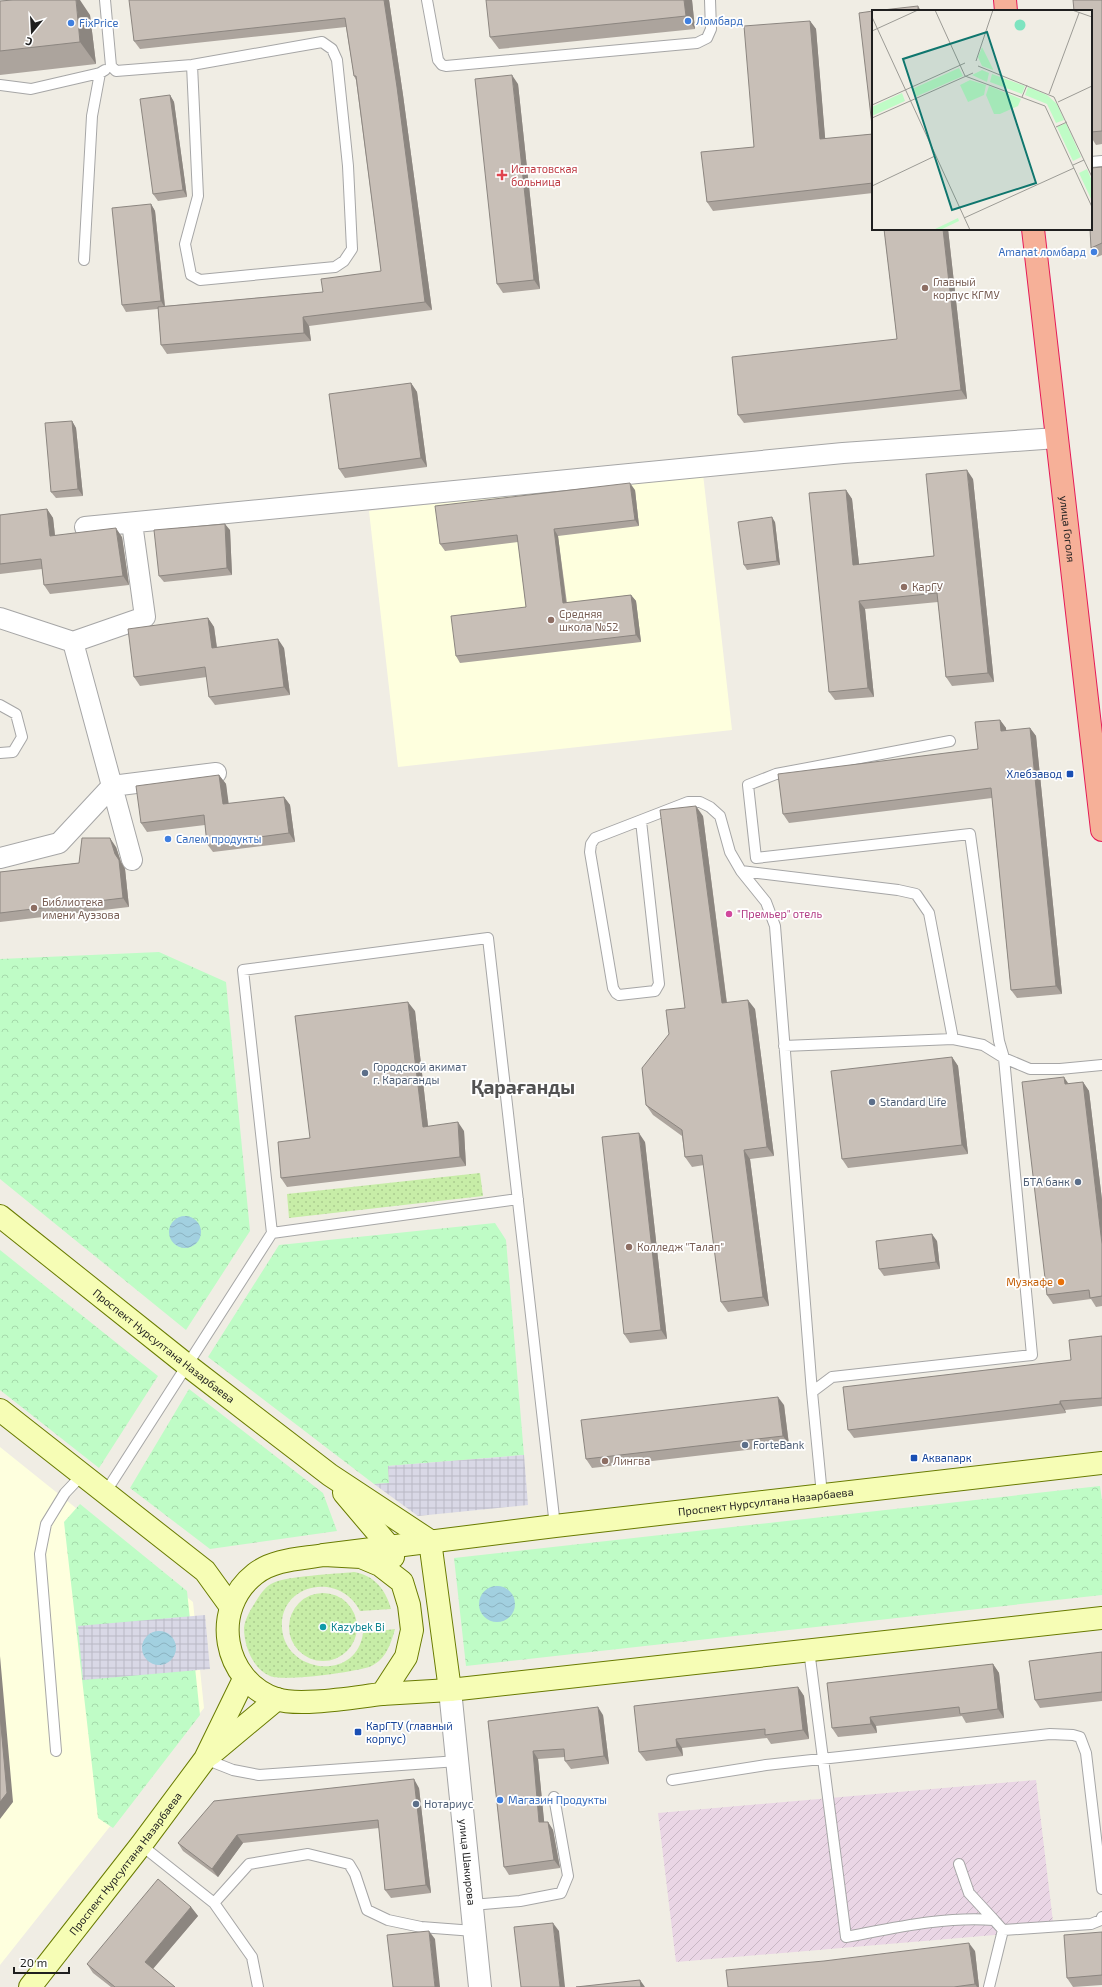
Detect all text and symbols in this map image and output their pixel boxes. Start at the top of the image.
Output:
inset map [872,10,1092,230]
north arrow [12,12,52,52]
place label: Ломбард [696,14,743,27]
place label: FixPrice [79,16,118,29]
marker: Ломбард [683,16,693,26]
marker: FixPrice [66,18,76,28]
text: С [23,35,34,49]
place label: Испатовская больница [511,162,577,188]
marker: Испатовская больница [496,169,508,181]
place label: Amanat ломбард [998,245,1087,258]
marker: Amanat ломбард [1089,247,1099,257]
place label: Главный корпус КГМУ [933,275,1000,302]
marker: Главный корпус КГМУ [920,283,930,293]
street label: улица Гоголя [1057,495,1078,563]
place label: КарГУ [912,580,944,593]
marker: КарГУ [899,582,909,592]
place label: Средняя школа №52 [559,607,618,633]
marker: Средняя школа №52 [546,615,556,625]
place label: Хлебзавод [1007,767,1063,780]
marker: Хлебзавод [1065,769,1075,779]
place label: Салем продукты [176,832,262,846]
marker: Салем продукты [163,834,173,844]
place label: Библиотека имени Ауэзова [42,895,120,922]
marker: Библиотека имени Ауэзова [29,903,39,913]
place label: "Премьер" отель [737,907,822,920]
marker: "Премьер" отель [724,909,734,919]
place label: Городской акимат г. Караганды [373,1060,467,1086]
marker: Городской акимат г. Караганды [360,1068,370,1078]
district label: Қарағанды [471,1075,575,1098]
place label: Standard Life [880,1095,947,1108]
marker: Standard Life [867,1097,877,1107]
place label: БТА банк [1023,1175,1070,1188]
marker: БТА банк [1073,1177,1083,1187]
place label: Колледж "Талап" [637,1240,724,1253]
marker: Колледж "Талап" [624,1242,634,1252]
place label: Музкафе [1006,1275,1053,1289]
marker: Музкафе [1056,1277,1066,1287]
street label: Проспект Нурсултана Назарбаева [91,1286,237,1405]
place label: ForteBank [753,1438,805,1451]
marker: ForteBank [740,1440,750,1450]
place label: Аквапарк [922,1451,972,1464]
marker: Аквапарк [909,1453,919,1463]
place label: Лингва [613,1454,650,1467]
marker: Лингва [600,1456,610,1466]
street label: Проспект Нурсултана Назарбаева [677,1485,854,1518]
place label: Kazybek Bi [331,1620,385,1633]
marker: Kazybek Bi [318,1622,328,1632]
place label: КарГТУ (главный корпус) [366,1719,453,1746]
marker: КарГТУ (главный корпус) [353,1727,363,1737]
street label: Проспект Нурсултана Назарбаева [66,1789,184,1937]
place label: Магазин Продукты [508,1793,607,1807]
marker: Магазин Продукты [495,1795,505,1805]
place label: Нотариус [424,1797,473,1811]
marker: Нотариус [411,1799,421,1809]
street label: улица Шакирова [456,1818,479,1906]
scale bar [14,1949,69,1975]
text: 20 m [20,1955,47,1969]

